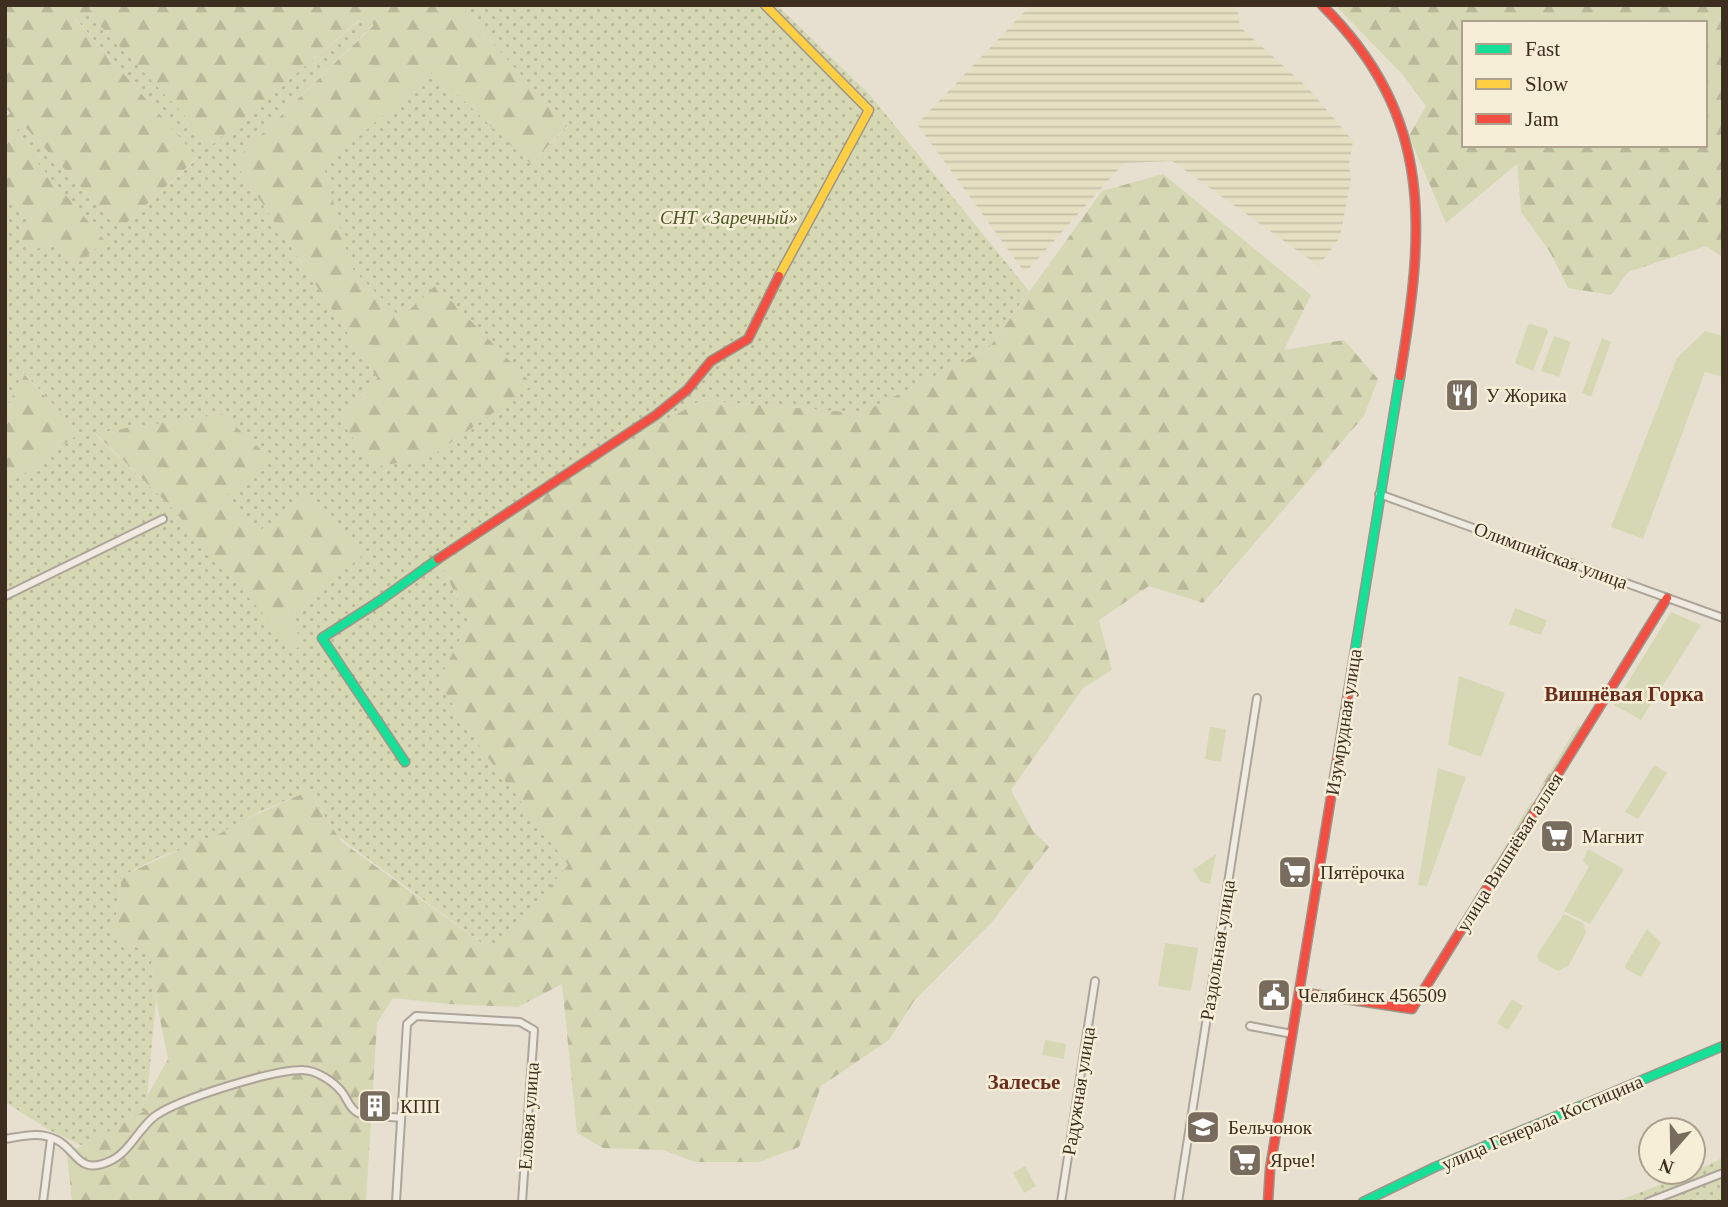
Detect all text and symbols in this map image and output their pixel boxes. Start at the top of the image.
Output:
legend [1462,21,1707,147]
text: Fast [1525,37,1560,61]
text: Slow [1525,72,1569,96]
text: Jam [1525,107,1559,131]
park label: СНТ «Заречный» [660,207,798,228]
restaurant icon: У Жорика [1443,376,1481,414]
place label: У Жорика [1486,385,1567,406]
street label: Олимпийская улица [1471,518,1631,593]
street label: Изумрудная улица [1322,647,1366,797]
district label: Вишнёвая Горка [1544,682,1704,706]
street label: улица Вишнёвая аллея [1452,769,1567,935]
supermarket icon: Магнит [1538,817,1576,855]
place label: Магнит [1582,826,1644,847]
supermarket icon: Пятёрочка [1276,853,1314,891]
place label: Пятёрочка [1320,862,1405,883]
street label: Раздольная улица [1196,878,1239,1022]
public building icon: Челябинск 456509 [1255,976,1293,1014]
place label: Челябинск 456509 [1298,985,1446,1006]
street label: Радужная улица [1058,1025,1099,1157]
street label: Еловая улица [514,1061,543,1171]
district label: Залесье [988,1070,1060,1094]
street label: улица Генерала Костицина [1438,1070,1646,1174]
building icon: КПП [356,1087,394,1125]
place label: КПП [400,1096,440,1117]
school or university icon: Бельчонок [1184,1108,1222,1146]
north arrow [1637,1116,1707,1186]
place label: Бельчонок [1228,1117,1313,1138]
supermarket icon: Ярче! [1226,1141,1264,1179]
place label: Ярче! [1270,1150,1316,1171]
text: N [1656,1154,1676,1179]

